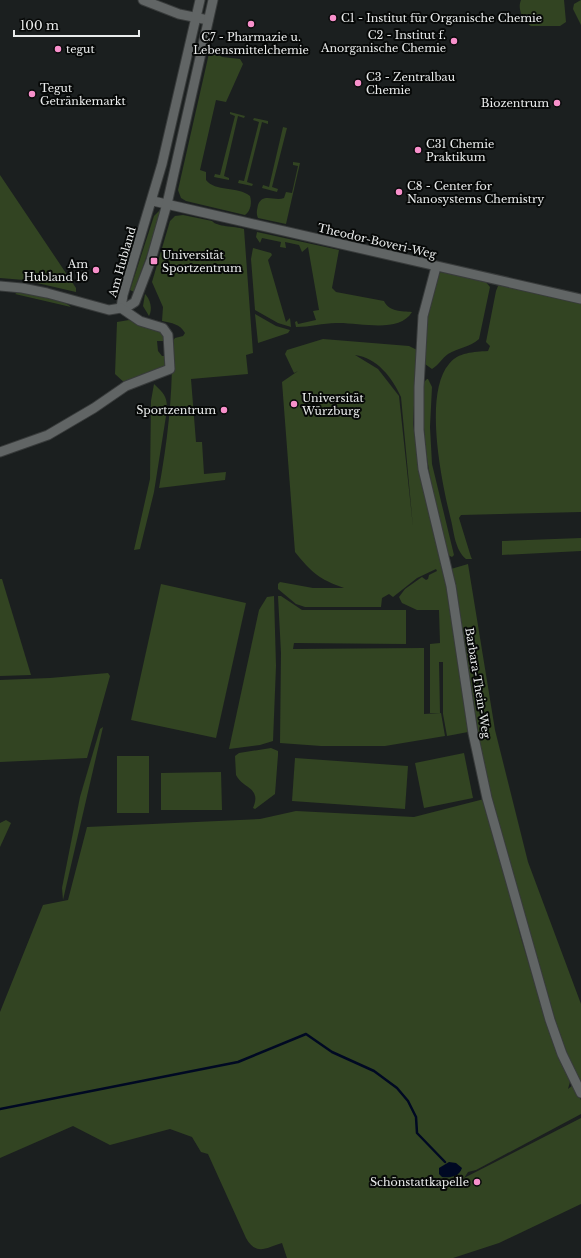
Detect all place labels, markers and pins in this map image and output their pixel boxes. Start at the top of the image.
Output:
place label: C1 - Institut für Organische Chemie [341,11,542,25]
marker: C1 - Institut für Organische Chemie [328,13,338,23]
marker: C7 - Pharmazie u. Lebensmittelchemie [246,19,256,29]
place label: C2 - Institut f. Anorganische Chemie [320,28,446,55]
place label: C7 - Pharmazie u. Lebensmittelchemie [193,30,309,57]
marker: C2 - Institut f. Anorganische Chemie [449,36,459,46]
place label: tegut [66,42,95,56]
marker: tegut [53,44,63,54]
place label: C3 - Zentralbau Chemie [366,70,456,97]
marker: C3 - Zentralbau Chemie [353,78,363,88]
place label: Tegut Getränkemarkt [40,81,127,108]
marker: Tegut Getränkemarkt [27,89,37,99]
place label: Biozentrum [481,96,549,110]
marker: Biozentrum [552,98,562,108]
place label: C31 Chemie Praktikum [426,137,494,164]
marker: C31 Chemie Praktikum [413,145,423,155]
place label: C8 - Center for Nanosystems Chemistry [407,179,544,206]
marker: C8 - Center for Nanosystems Chemistry [394,187,404,197]
place label: Universität Sportzentrum [162,248,242,275]
marker: Universität Sportzentrum [149,256,159,266]
place label: Am Hubland 16 [24,257,88,284]
marker: Am Hubland 16 [91,265,101,275]
place label: Universität Würzburg [301,391,364,418]
marker: Universität Würzburg [289,399,299,409]
place label: Sportzentrum [136,403,216,417]
marker: Sportzentrum [219,405,229,415]
place label: Schönstattkapelle [370,1175,469,1189]
marker: Schönstattkapelle [472,1177,482,1187]

